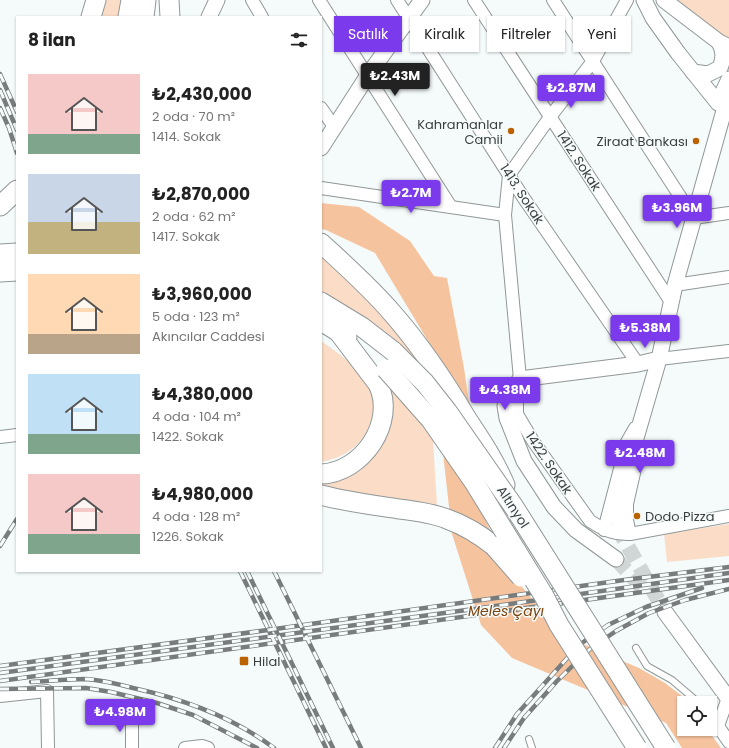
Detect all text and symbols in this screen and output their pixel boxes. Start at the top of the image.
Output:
chip: Satılık [334,16,402,52]
chip: Kiralık [410,16,479,52]
chip: Filtreler [487,16,565,52]
chip: Yeni [573,16,631,52]
text: 8 ilan [28,28,76,52]
icon: filters [288,29,310,51]
pin: ₺2.43M [362,63,428,97]
text: ₺2.43M [370,66,420,85]
pin: ₺2.87M [538,75,604,109]
text: ₺2.87M [546,78,596,97]
text: ₺2,430,000 [152,82,252,106]
icon: home [60,90,108,138]
text: 2 oda · 70 m² [152,107,235,126]
place label: Kahramanlar Camii [417,115,503,149]
marker: Kahramanlar Camii [506,126,516,136]
text: 1414. Sokak [152,127,221,146]
street label: 1412. Sokak [552,127,606,195]
place label: Ziraat Bankası [597,132,688,151]
marker: Ziraat Bankası [691,136,701,146]
street label: 1413. Sokak [495,160,549,228]
pin: ₺2.7M [383,180,439,214]
text: ₺2,870,000 [152,182,250,206]
text: ₺2.7M [391,183,431,202]
icon: home [60,190,108,238]
pin: ₺3.96M [644,195,710,229]
text: ₺3.96M [652,198,702,217]
text: 2 oda · 62 m² [152,207,235,226]
text: 1417. Sokak [152,227,220,246]
text: ₺3,960,000 [152,282,252,306]
icon: home [60,290,108,338]
text: 5 oda · 123 m² [152,307,240,326]
pin: ₺5.38M [612,315,678,349]
text: ₺5.38M [619,318,671,337]
text: Akıncılar Caddesi [152,327,265,346]
pin: ₺4.38M [472,377,538,411]
text: ₺4.38M [479,380,531,399]
text: ₺4,380,000 [152,382,253,406]
icon: home [60,390,108,438]
text: 4 oda · 104 m² [152,407,241,426]
text: 1422. Sokak [152,427,224,446]
street label: 1422. Sokak [521,428,577,498]
pin: ₺2.48M [607,440,673,474]
text: ₺2.48M [614,443,666,462]
text: ₺4,980,000 [152,482,253,506]
street label: Altınyol [492,482,534,532]
icon: home [60,490,108,538]
text: 4 oda · 128 m² [152,507,240,526]
place label: Dodo Pizza [645,507,714,526]
marker: Dodo Pizza [632,511,642,521]
text: 1226. Sokak [152,527,224,546]
water label: Meles Çayı [468,601,544,621]
place label: Hilal [253,652,280,671]
marker: Hilal [238,655,250,667]
map controls [677,696,717,736]
button: locate [677,696,717,736]
pin: ₺4.98M [87,699,153,733]
text: ₺4.98M [94,702,146,721]

